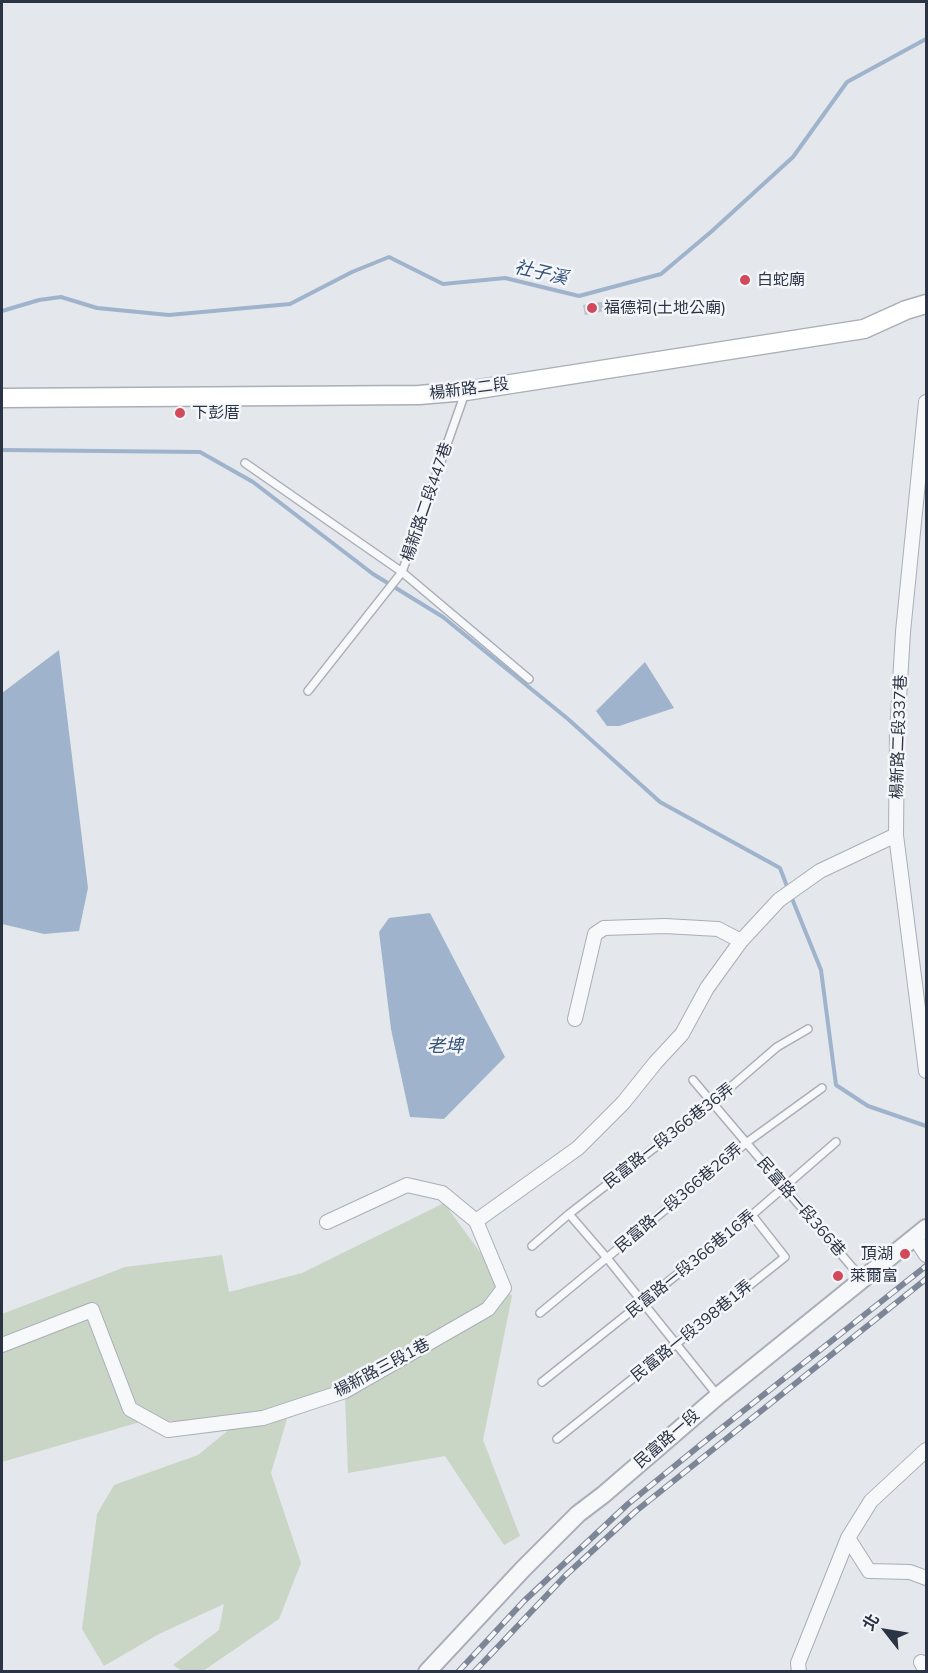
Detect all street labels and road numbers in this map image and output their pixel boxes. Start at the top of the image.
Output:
street label: 楊新路二段 [428,375,510,403]
street label: 楊新路二段447巷 [398,440,456,564]
street label: 楊新路二段337巷 [887,674,911,800]
street label: 民富路一段366巷36弄 [600,1079,738,1193]
street label: 民富路一段366巷26弄 [612,1139,746,1257]
street label: 民富路一段366巷 [753,1154,849,1260]
street label: 民富路一段366巷16弄 [623,1206,759,1322]
street label: 民富路一段398巷1弄 [628,1276,756,1386]
street label: 楊新路三段1巷 [331,1335,433,1401]
street label: 民富路一段 [631,1406,703,1472]

